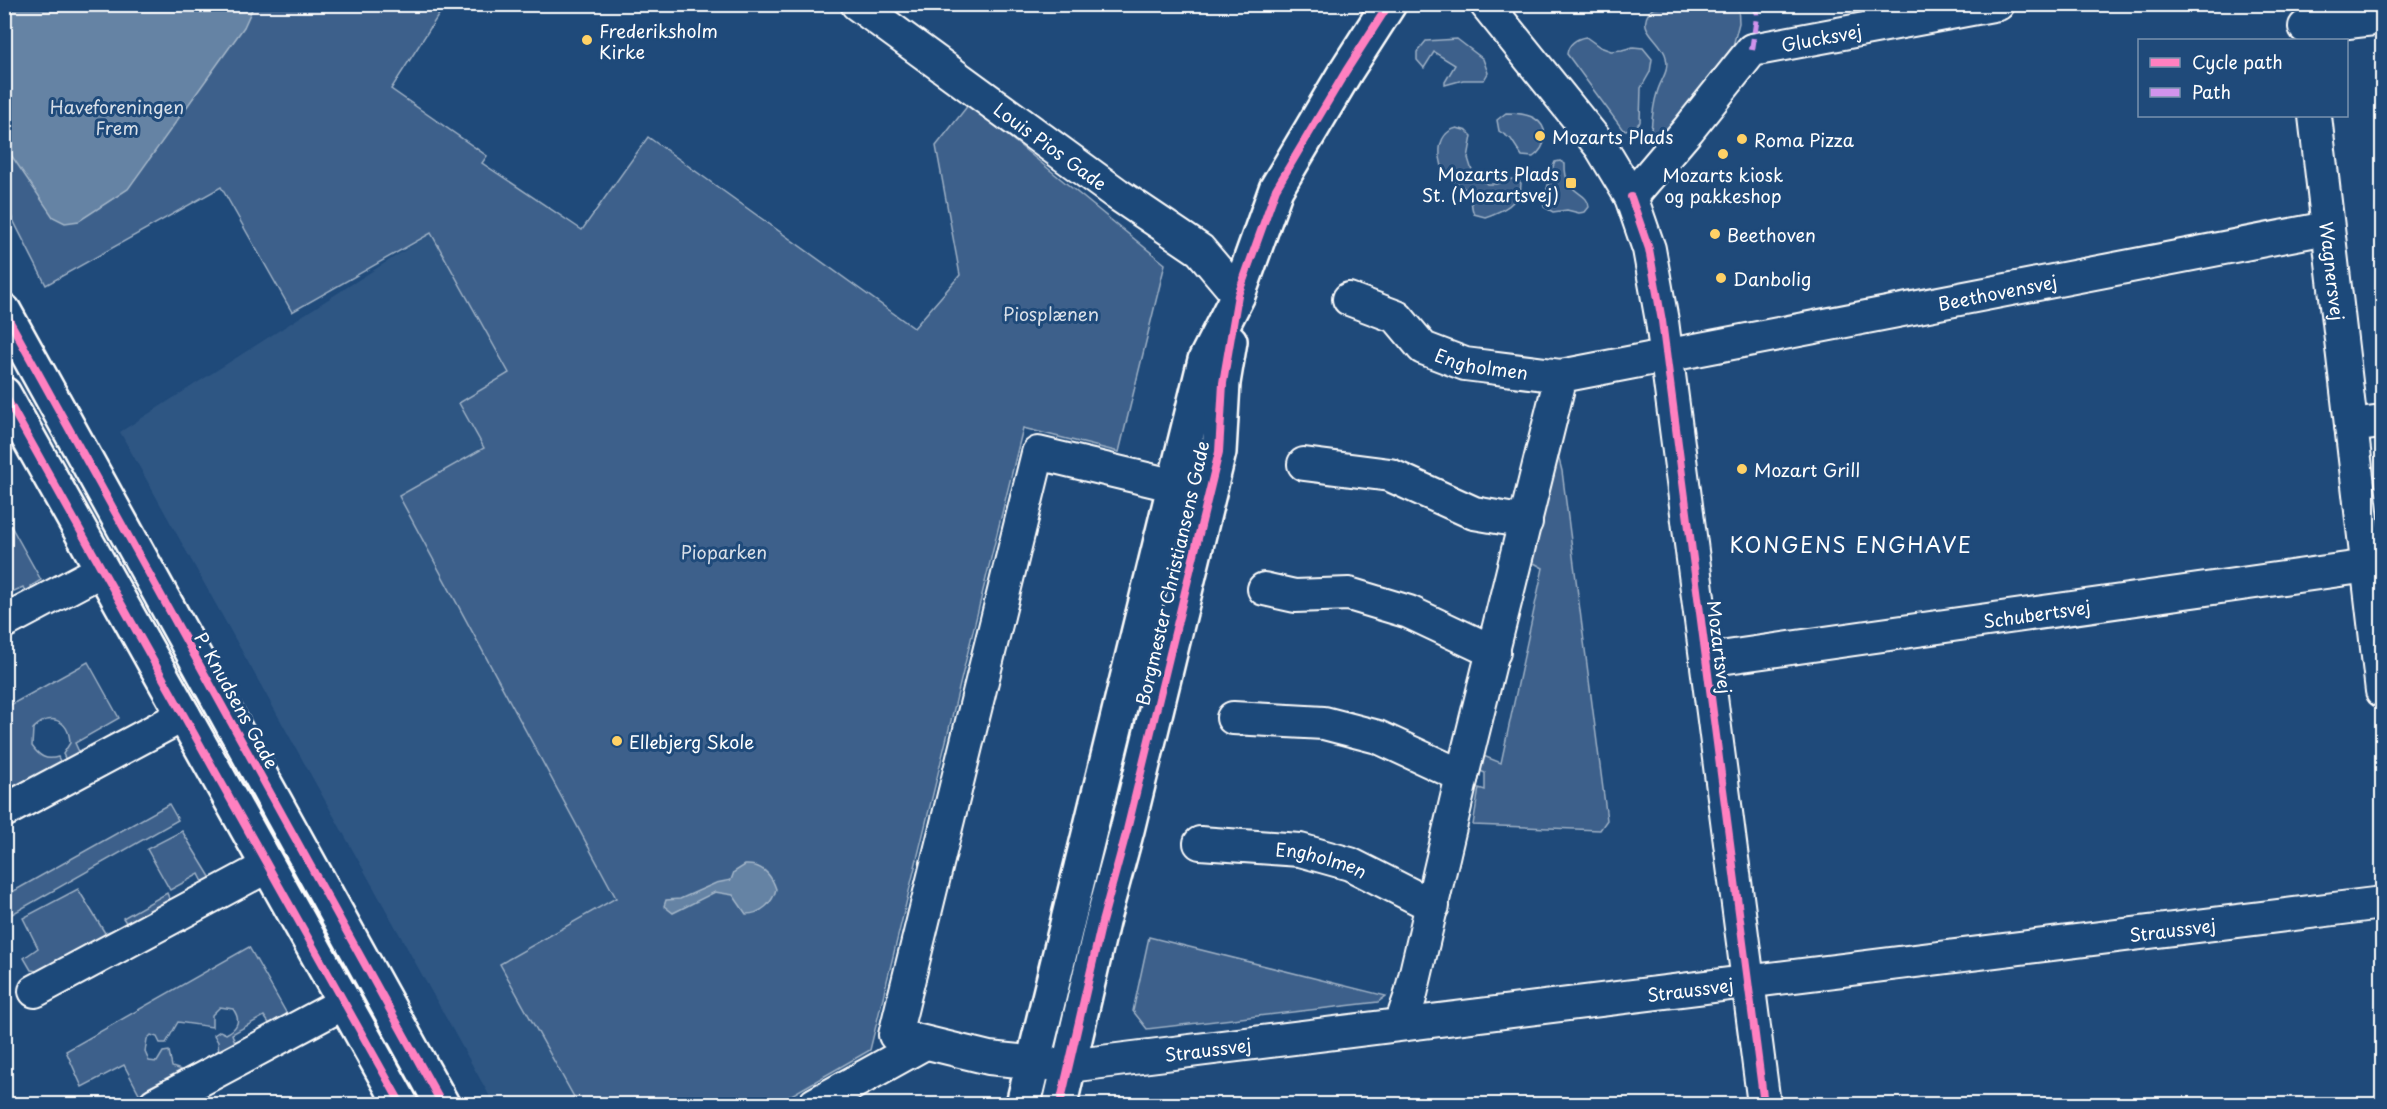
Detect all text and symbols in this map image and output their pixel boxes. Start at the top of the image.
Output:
street label: Glucksvej [1779,16,1864,58]
place label: Frederiksholm Kirke [599,17,718,65]
marker: Frederiksholm Kirke [580,33,594,47]
legend [2138,39,2348,117]
text: Cycle path [2192,48,2283,75]
text: Path [2192,78,2231,105]
park label: Haveforeningen Frem [50,93,184,141]
street label: Louis Pios Gade [989,95,1113,196]
place label: Mozarts Plads [1552,123,1673,150]
place label: Roma Pizza [1754,126,1855,153]
marker: Mozarts Plads [1533,129,1547,143]
marker: Roma Pizza [1735,132,1749,146]
marker: Mozarts kiosk og pakkeshop [1716,147,1730,161]
place label: Mozarts Plads St. (Mozartsvej) [1422,160,1559,208]
place label: Mozarts kiosk og pakkeshop [1663,161,1783,209]
marker: Mozarts Plads St. (Mozartsvej) [1564,176,1578,190]
street label: Wagnersvej [2314,220,2352,322]
place label: Beethoven [1727,221,1816,248]
marker: Beethoven [1708,227,1722,241]
place label: Danbolig [1733,265,1811,292]
street label: Beethovensvej [1936,267,2059,316]
marker: Danbolig [1714,271,1728,285]
park label: Piosplænen [1003,300,1099,327]
street label: Engholmen [1431,340,1530,385]
street label: Borgmester Christiansens Gade [1128,438,1216,708]
place label: Mozart Grill [1754,456,1860,483]
marker: Mozart Grill [1735,462,1749,476]
district label: KONGENS ENGHAVE [1730,528,1973,560]
park label: Pioparken [681,538,767,565]
street label: Schubertsvej [1981,592,2092,634]
street label: Mozartsvej [1701,599,1739,695]
street label: P. Knudsens Gade [188,627,286,773]
place label: Ellebjerg Skole [629,728,754,755]
marker: Ellebjerg Skole [610,734,624,748]
street label: Engholmen [1275,835,1372,884]
street label: Straussvej [2128,910,2217,948]
street label: Straussvej [1645,970,1735,1008]
street label: Straussvej [1163,1030,1253,1068]

